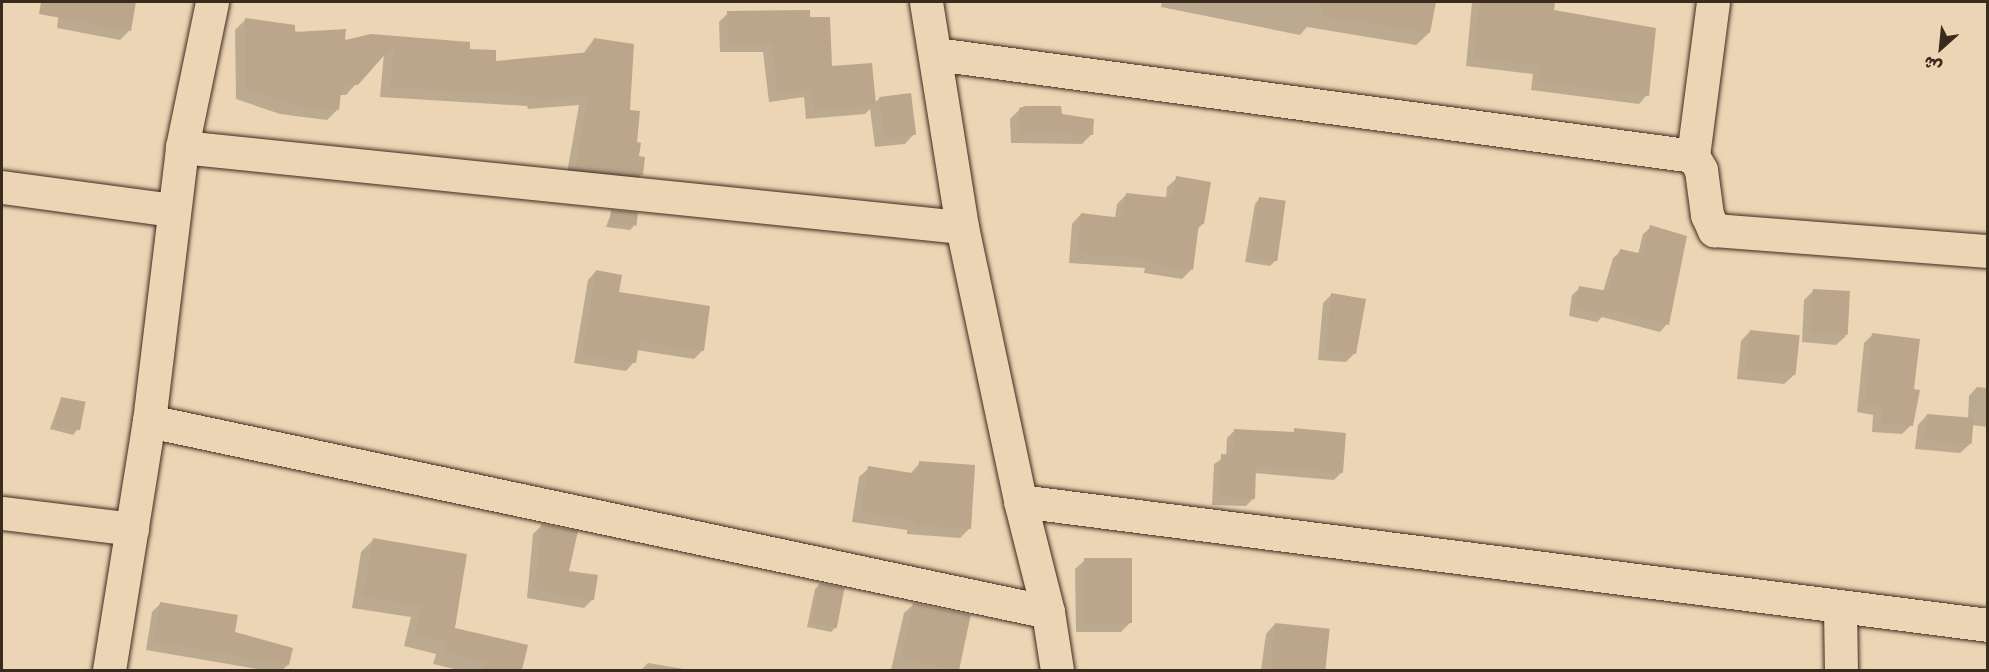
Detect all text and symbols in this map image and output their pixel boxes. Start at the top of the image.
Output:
north arrow [1911,18,1971,78]
text: ش [1921,52,1945,76]

